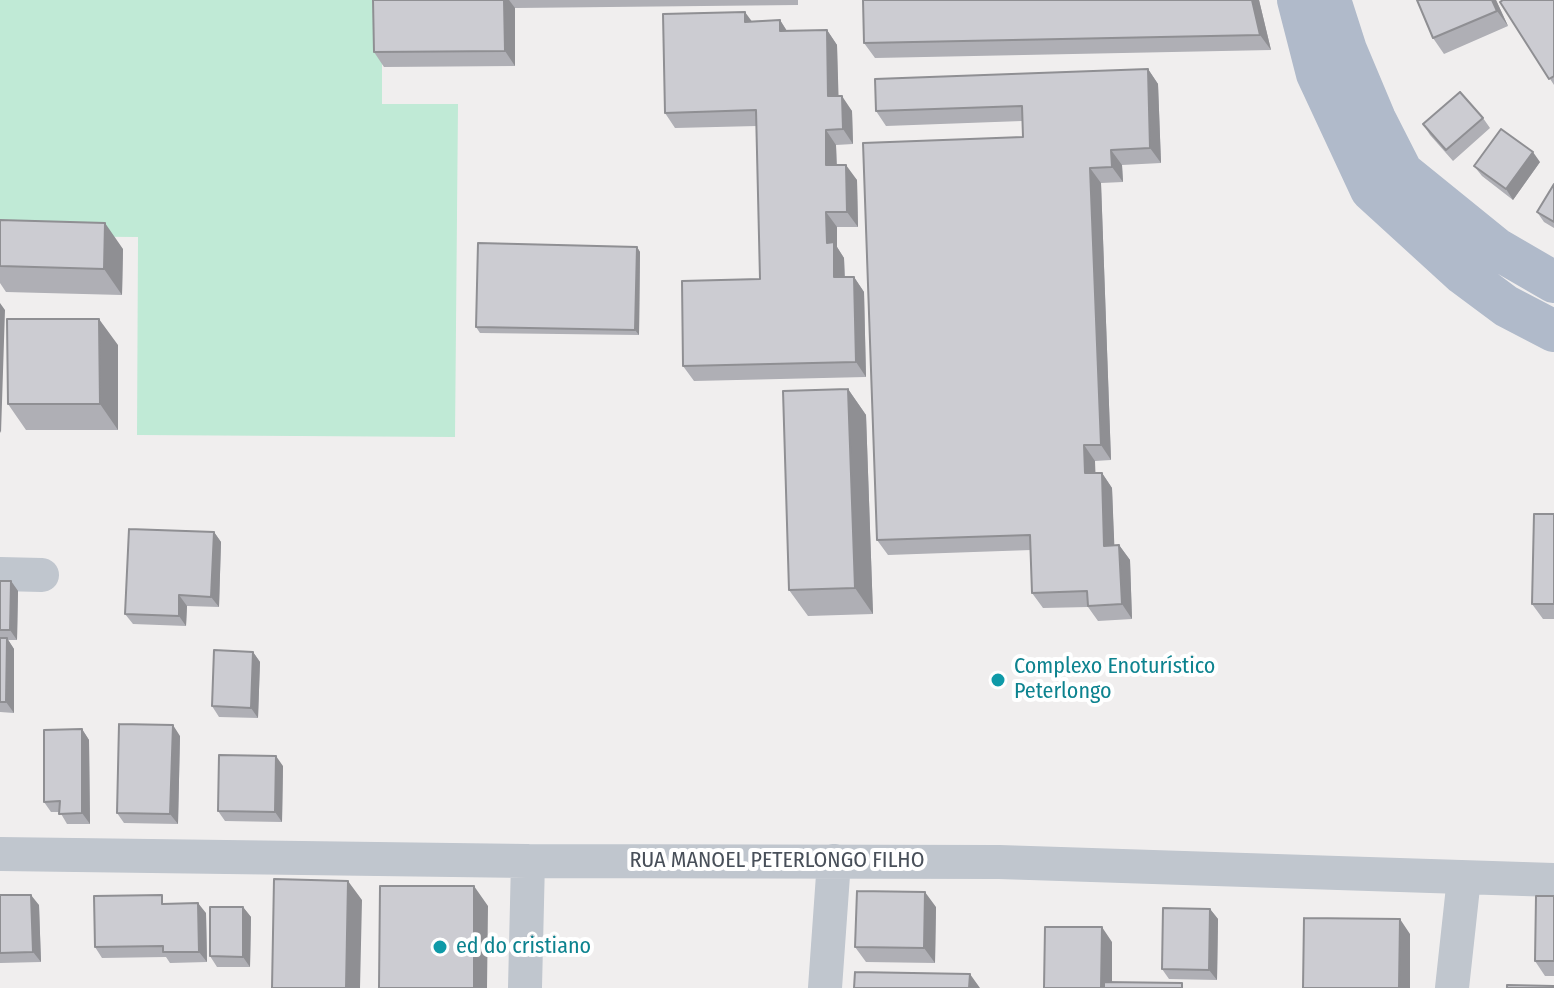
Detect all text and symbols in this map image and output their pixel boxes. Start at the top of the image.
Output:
place label: Complexo Enoturístico Peterlongo [1014,654,1215,706]
marker: Complexo Enoturístico Peterlongo [989,671,1007,689]
street label: RUA MANOEL PETERLONGO FILHO [629,848,925,874]
place label: ed do cristiano [456,934,591,960]
marker: ed do cristiano [431,938,449,956]

